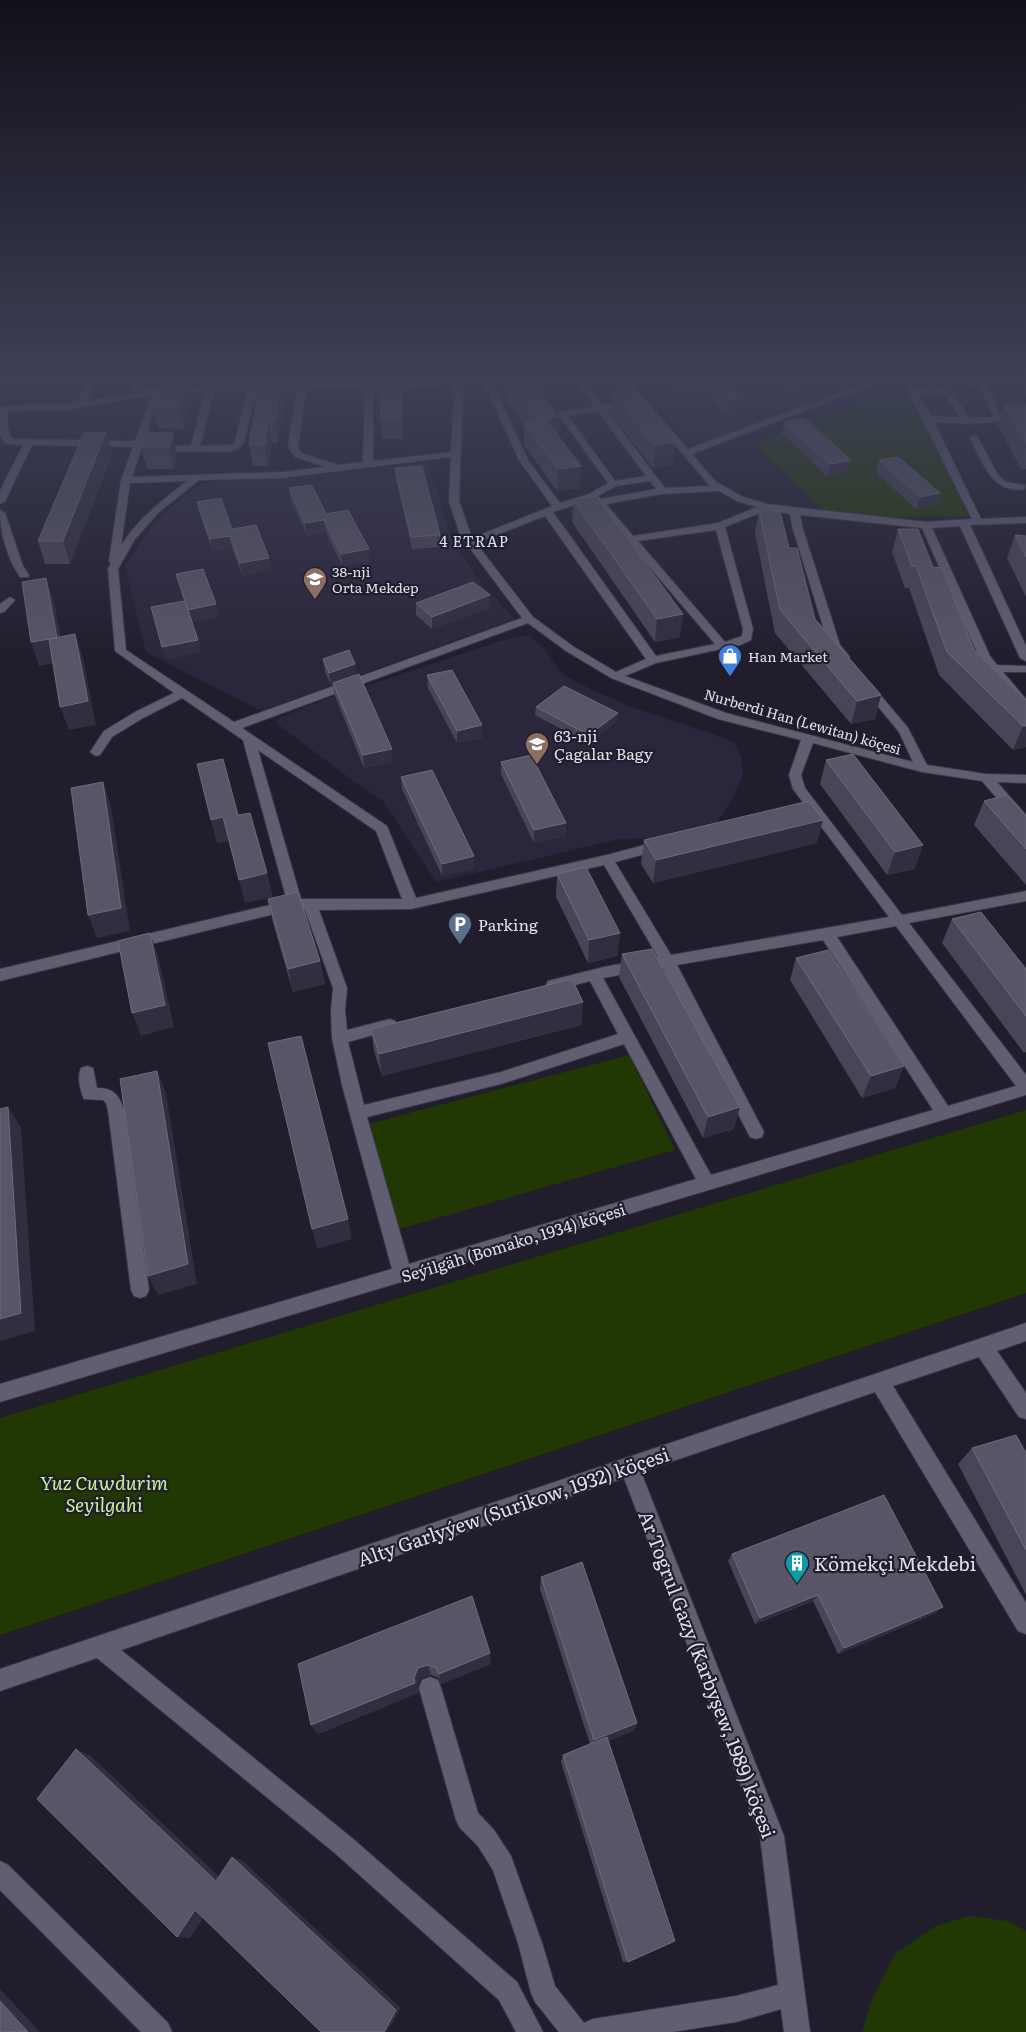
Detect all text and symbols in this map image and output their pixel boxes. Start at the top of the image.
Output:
district label: 4 ETRAP [439,529,509,552]
place label: 38-nji Orta Mekdep [332,561,419,597]
school or university icon: 38-nji Orta Mekdep [302,566,328,600]
shop icon: Han Market [717,643,743,677]
place label: Han Market [748,646,828,666]
street label: Nurberdi Han (Lewitan) köçesi [702,683,904,759]
place label: 63-nji Çagalar Bagy [554,723,654,765]
school or university icon: 63-nji Çagalar Bagy [524,731,550,765]
parking icon: Parking [447,911,473,945]
place label: Parking [478,912,538,936]
street label: Seýilgäh (Bomako, 1934) köçesi [398,1196,628,1288]
street label: Alty Garlyýew (Surikow, 1932) köçesi [353,1439,673,1573]
park label: Yuz Cuwdurim Seyilgahi [40,1468,168,1518]
street label: Ar Togrul Gazy (Karbyşew, 1989) köçesi [632,1506,784,1842]
place label: Kömekçi Mekdebi [814,1549,976,1577]
building icon: Kömekçi Mekdebi [784,1550,810,1584]

